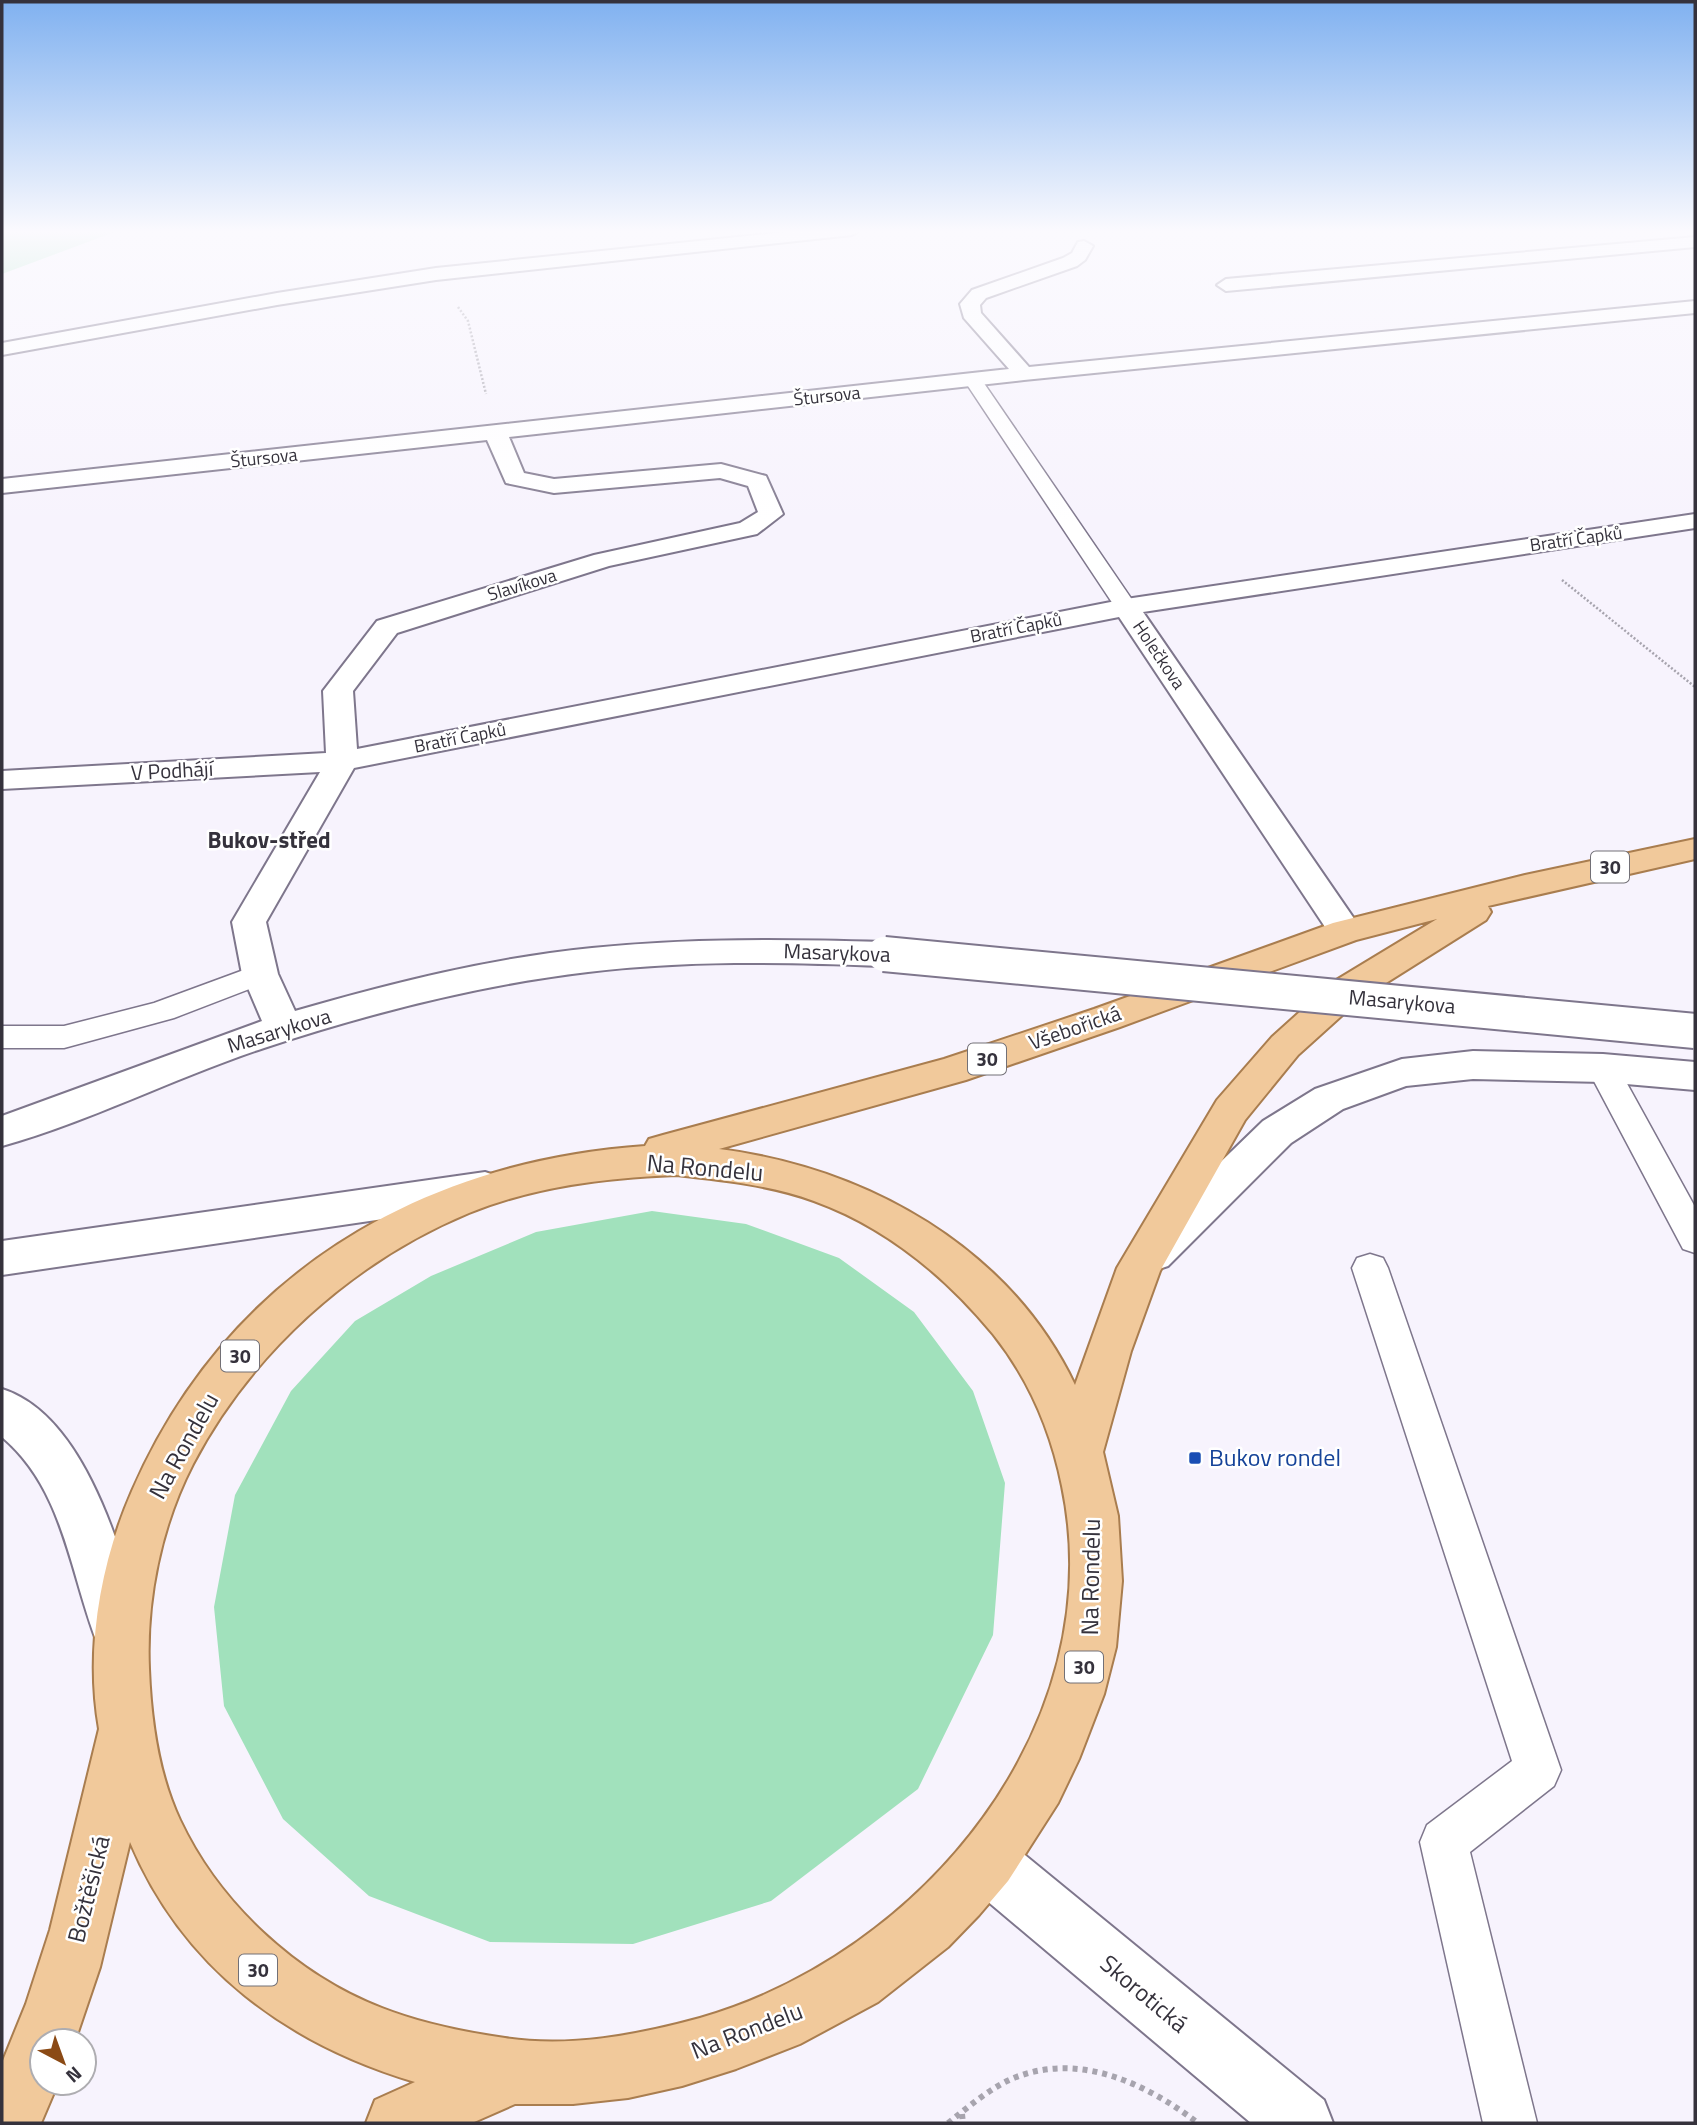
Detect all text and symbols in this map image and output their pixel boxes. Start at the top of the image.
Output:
street label: Štursova [792,379,862,412]
street label: Štursova [229,441,299,474]
street label: Bratří Čapků [1528,519,1624,558]
street label: Slavíkova [484,561,560,608]
street label: Bratří Čapků [968,605,1064,650]
street label: Holečkova [1126,615,1192,695]
street label: Bratří Čapků [412,715,508,760]
street label: V Podhájí [130,752,215,788]
district label: Bukov-střed [207,822,331,857]
road number: 30 [1591,852,1629,882]
street label: Masarykova [783,934,892,970]
street label: Masarykova [1347,980,1457,1022]
street label: Všebořická [1024,996,1126,1058]
street label: Masarykova [223,999,335,1061]
road number: 30 [968,1044,1006,1074]
street label: Na Rondelu [645,1144,765,1190]
road number: 30 [221,1340,259,1372]
street label: Na Rondelu [139,1386,227,1505]
place label: Bukov rondel [1209,1439,1341,1475]
marker: Bukov rondel [1187,1450,1203,1466]
street label: Na Rondelu [1071,1518,1109,1636]
road number: 30 [1065,1652,1103,1682]
street label: Božtěšická [57,1831,119,1946]
street label: Skorotická [1093,1946,1196,2041]
road number: 30 [239,1954,277,1986]
street label: Na Rondelu [686,1992,808,2068]
north arrow [28,2027,98,2097]
text: N [60,2060,89,2090]

